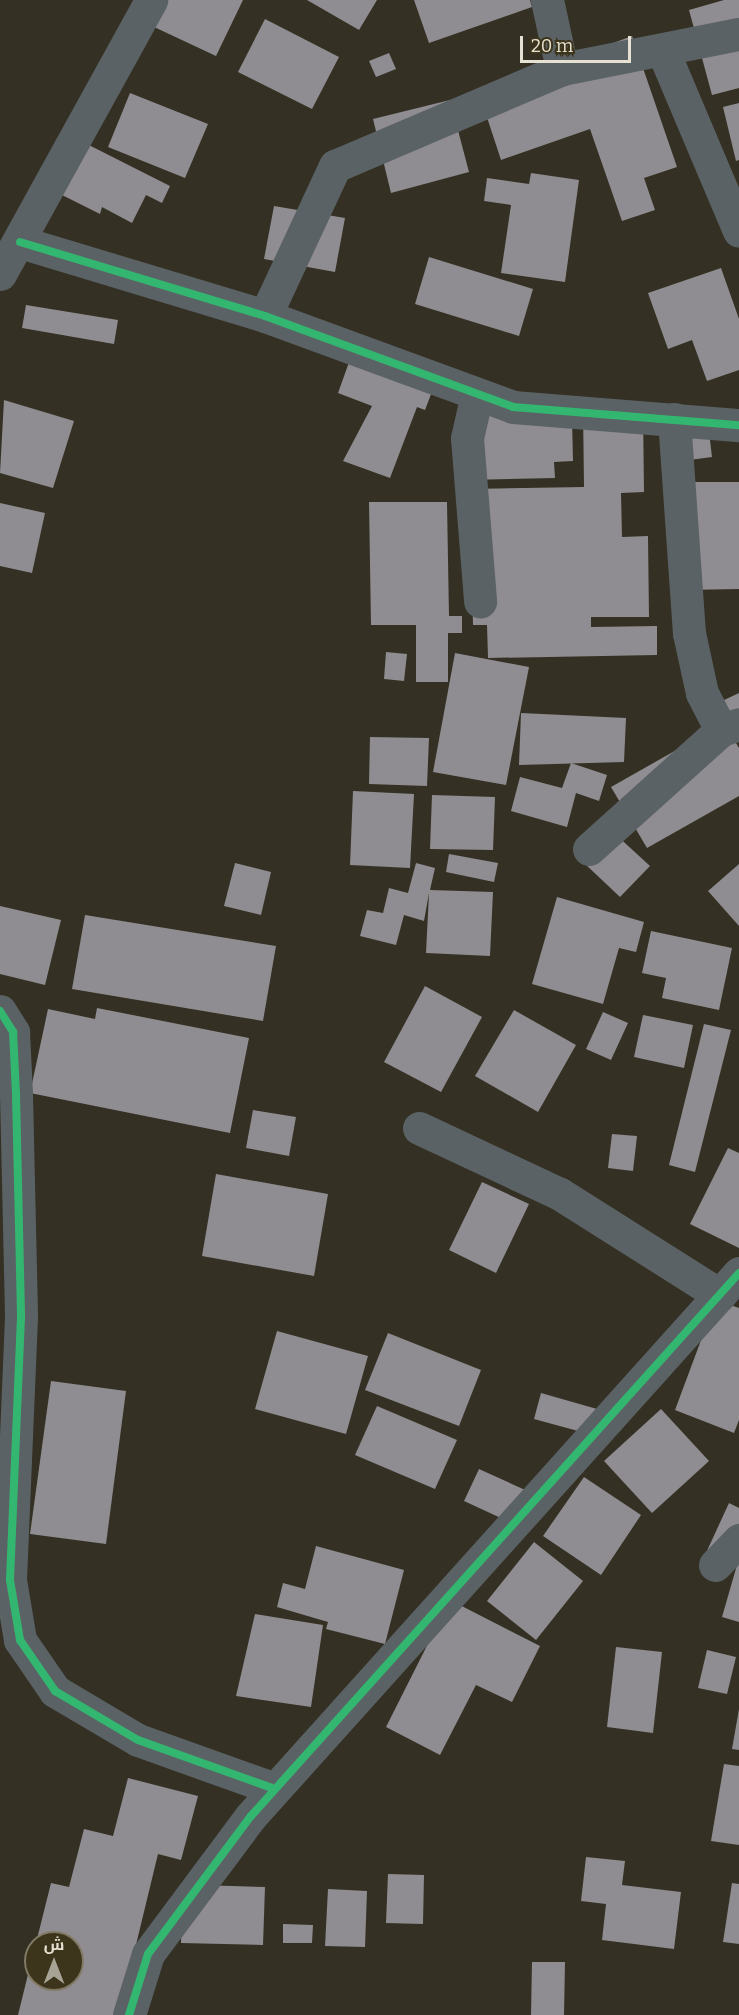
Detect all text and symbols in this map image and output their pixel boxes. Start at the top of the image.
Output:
scale bar [523,24,634,62]
text: 20 m [531,35,573,57]
north arrow [24,1931,84,1991]
text: ش [44,1935,64,1954]

